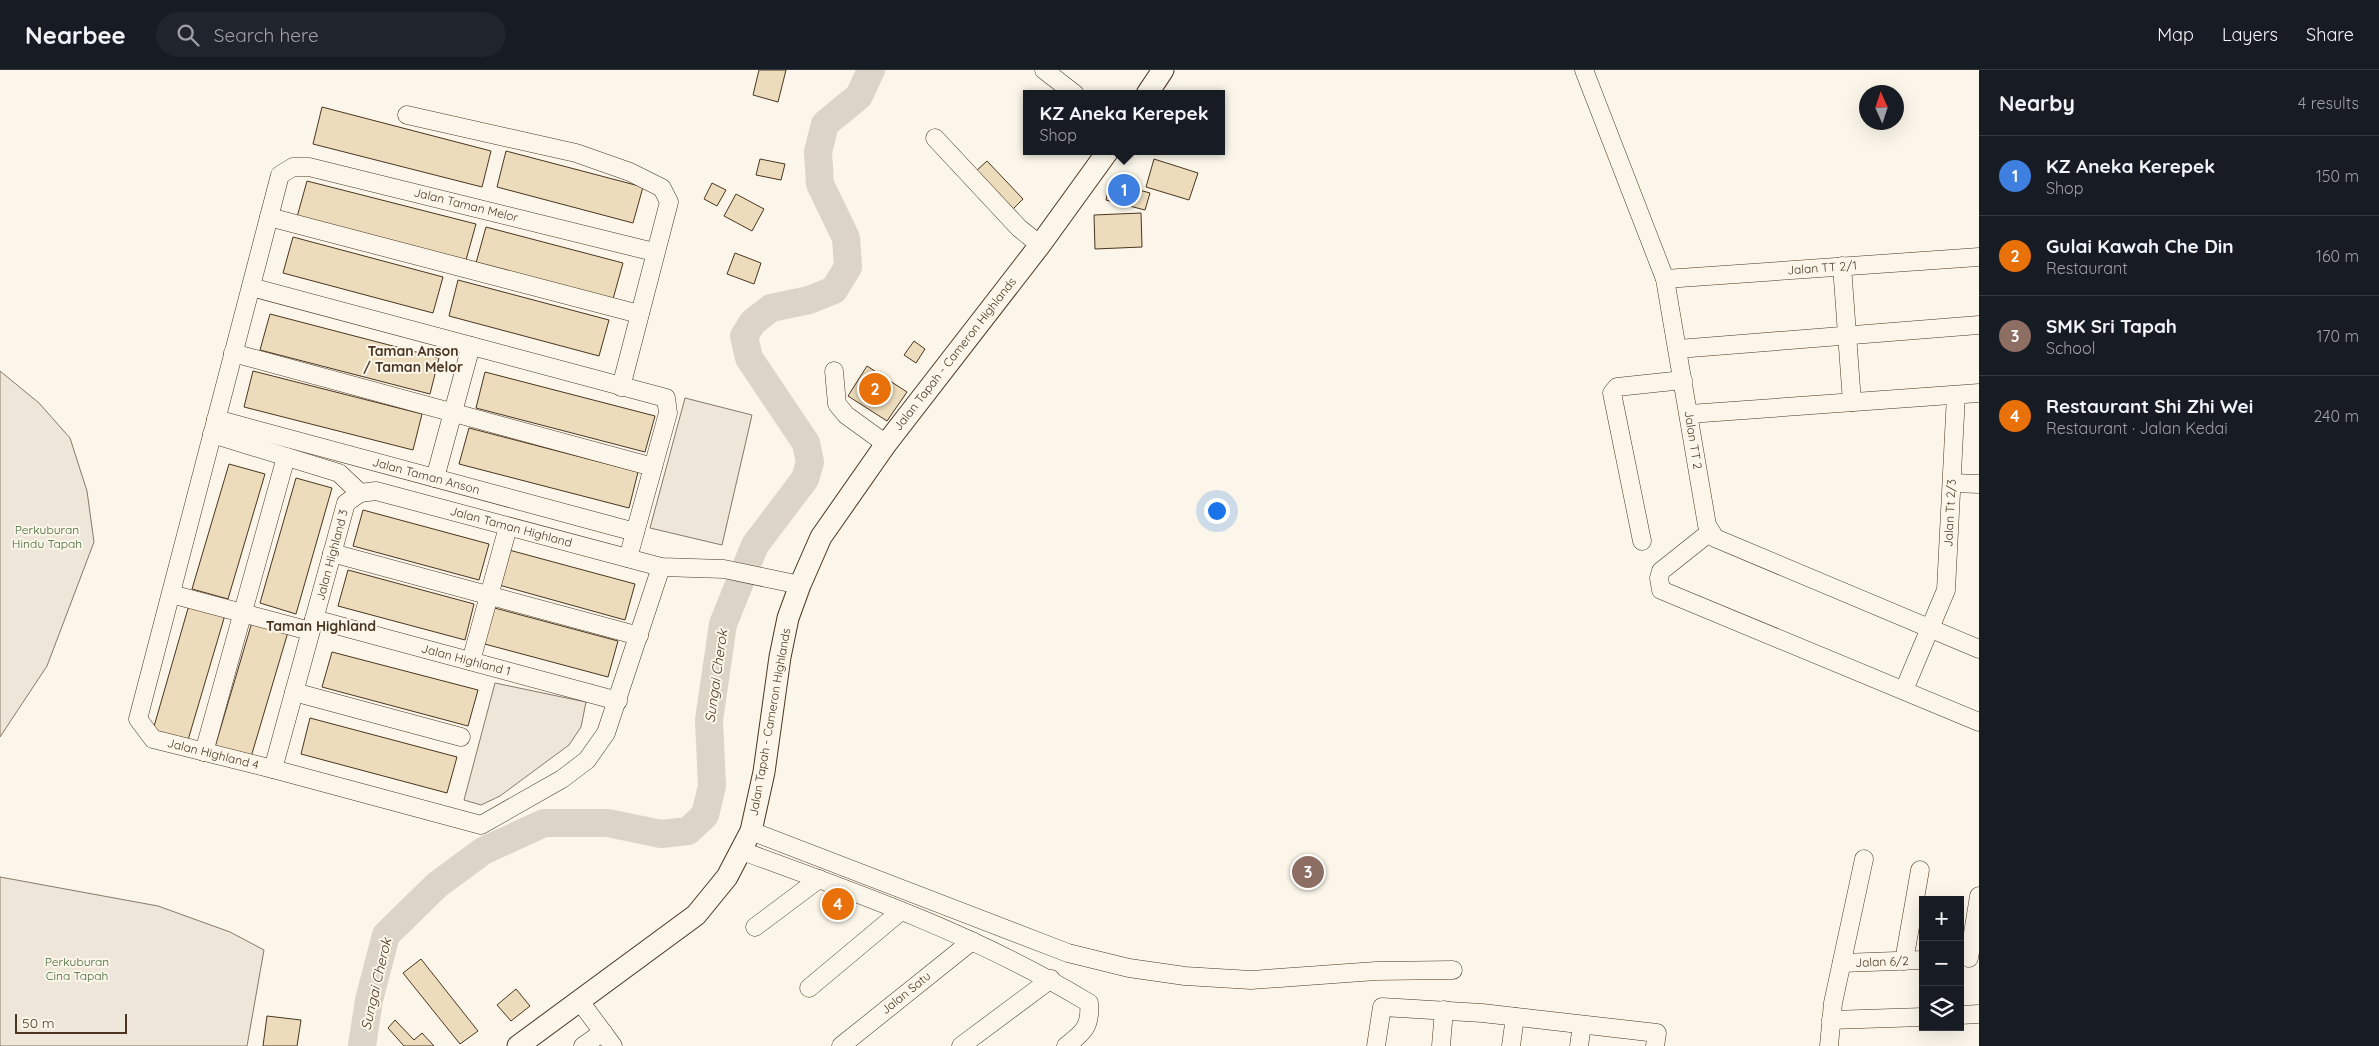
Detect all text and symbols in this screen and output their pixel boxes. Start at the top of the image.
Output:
search box [156,12,506,57]
text: Nearbee [25,20,126,50]
icon: search [174,21,202,49]
text: Search here [214,23,319,47]
text: Map [2157,23,2194,46]
text: Layers [2222,23,2278,46]
text: Share [2306,23,2354,46]
north arrow [1859,85,1904,130]
popup [1023,90,1225,155]
text: Nearby [1999,90,2075,116]
text: 4 results [2298,93,2359,113]
text: KZ Aneka Kerepek [1040,101,1209,125]
text: Shop [1040,125,1077,145]
text: KZ Aneka Kerepek [2046,154,2215,178]
text: 1 [2012,166,2018,186]
text: 150 m [2316,166,2359,186]
pin: 1 [1108,171,1140,209]
text: Shop [2046,178,2083,198]
street label: Jalan Taman Melor [412,184,520,225]
text: Gulai Kawah Che Din [2046,234,2234,258]
text: 2 [2010,246,2020,266]
text: 160 m [2316,246,2359,266]
street label: Jalan TT 2/1 [1787,258,1857,277]
text: Restaurant [2046,258,2128,278]
street label: Jalan Tapah - Cameron Highlands [890,274,1019,433]
text: SMK Sri Tapah [2046,314,2177,338]
text: 3 [2011,326,2019,346]
text: 170 m [2316,326,2359,346]
text: School [2046,338,2095,358]
district label: Taman Anson / Taman Melor [363,342,463,376]
pin: 2 [859,370,891,408]
text: Restaurant Shi Zhi Wei [2046,394,2253,418]
text: 4 [2010,406,2020,426]
text: 240 m [2313,406,2359,426]
street label: Jalan TT 2 [1681,410,1706,471]
text: Restaurant · Jalan Kedai [2046,418,2228,438]
street label: Jalan Taman Anson [371,454,482,497]
street label: Jalan Tt 2/3 [1940,479,1959,547]
your location [1204,498,1230,524]
street label: Jalan Taman Highland [448,503,574,550]
street label: Jalan Highland 3 [312,508,351,602]
park label: Perkuburan Hindu Tapah [12,522,82,551]
district label: Taman Highland [266,617,376,635]
water label: Sungai Cherok [701,627,732,724]
street label: Jalan Tapah - Cameron Highlands [746,627,793,817]
street label: Jalan Highland 1 [420,640,512,679]
street label: Jalan Highland 4 [166,735,260,772]
pin: 3 [1292,853,1324,891]
pin: 4 [822,885,854,923]
map controls [1919,896,1964,1031]
button: + [1919,896,1964,941]
water label: Sungai Cherok [357,935,396,1032]
button: − [1919,941,1964,986]
street label: Jalan 6/2 [1855,953,1909,970]
park label: Perkuburan Cina Tapah [45,954,109,983]
street label: Jalan Satu [878,968,933,1017]
button: layers [1919,986,1964,1031]
scale bar [15,1011,128,1034]
text: 50 m [22,1014,55,1032]

